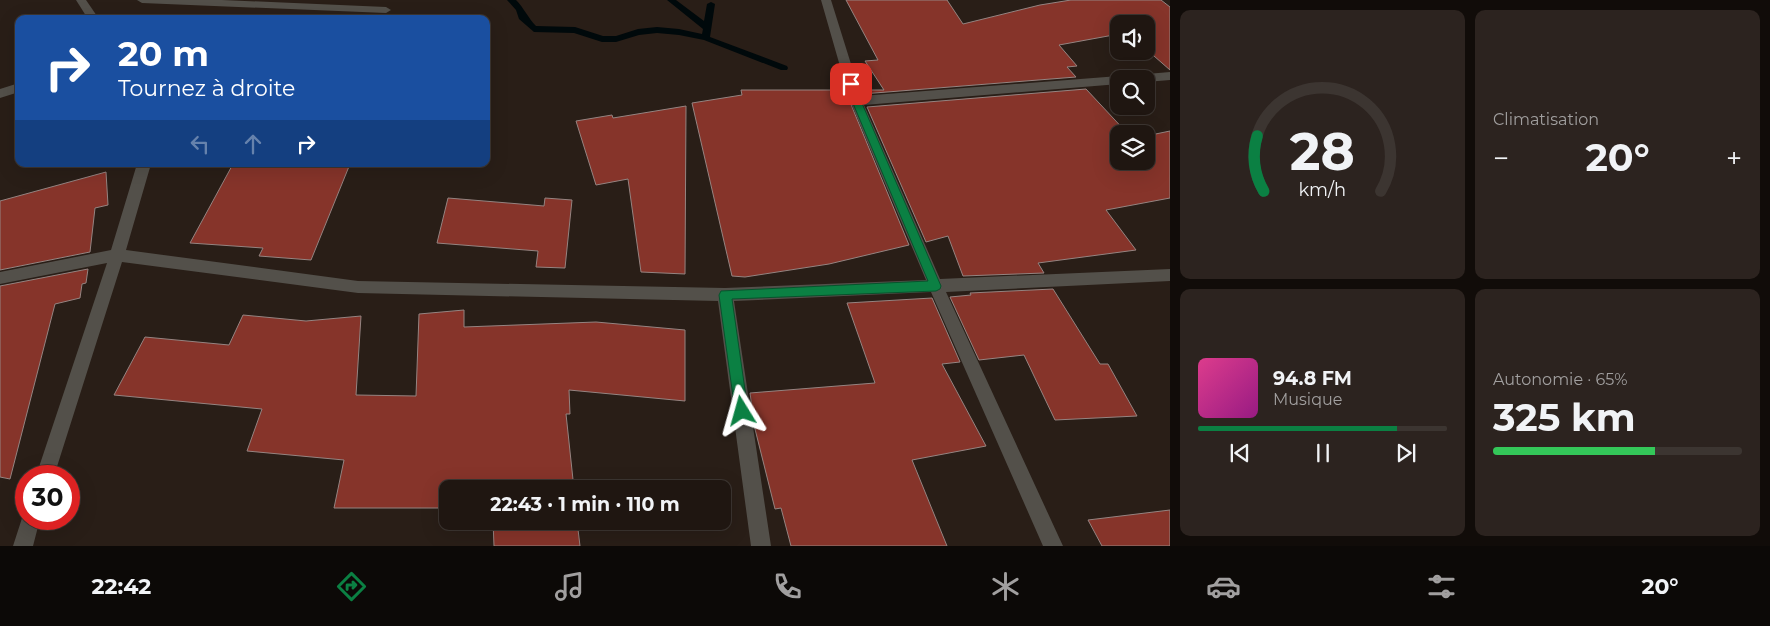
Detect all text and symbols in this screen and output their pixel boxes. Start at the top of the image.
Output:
map controls [1110,15,1155,170]
button: sound [1110,15,1155,60]
text: 20 m [118,32,209,75]
icon: right [35,35,100,100]
pin [830,63,872,105]
icon: arrive [837,70,865,98]
button: search [1110,70,1155,115]
text: Tournez à droite [118,75,295,102]
text: Climatisation [1493,110,1599,129]
text: 28 [1290,120,1355,183]
button: layers [1110,125,1155,170]
icon: left [186,130,214,158]
icon: ahead [239,130,267,158]
icon: right [292,130,320,158]
text: 20° [1585,134,1650,181]
text: − [1493,141,1509,175]
text: + [1726,141,1742,175]
text: km/h [1299,179,1346,200]
text: 94.8 FM [1273,367,1352,390]
text: Autonomie · 65% [1493,370,1627,389]
position arrow [715,384,767,436]
text: Musique [1273,390,1342,409]
text: 325 km [1493,394,1636,441]
icon: previous [1226,439,1254,467]
icon: pause [1309,439,1337,467]
icon: next [1392,439,1420,467]
speed limit sign: 30 [15,465,80,530]
text: 22:43 · 1 min · 110 m [490,493,680,516]
icon: directions [334,569,369,604]
icon: music [552,569,587,604]
icon: phone [770,569,805,604]
icon: climate [988,569,1023,604]
icon: car [1206,569,1241,604]
icon: filters [1424,569,1459,604]
text: 22:42 [91,573,151,600]
text: 20° [1641,573,1679,600]

